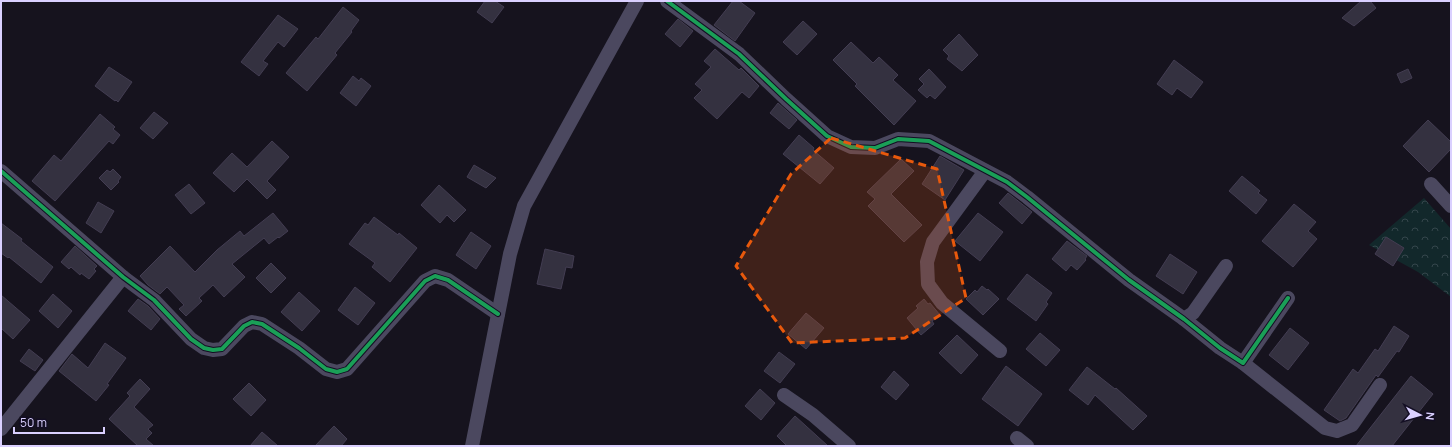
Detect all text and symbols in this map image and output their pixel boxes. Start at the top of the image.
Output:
north arrow [1400,395,1440,435]
scale bar [14,409,104,435]
text: N [1423,411,1438,421]
text: 50 m [20,414,47,431]

